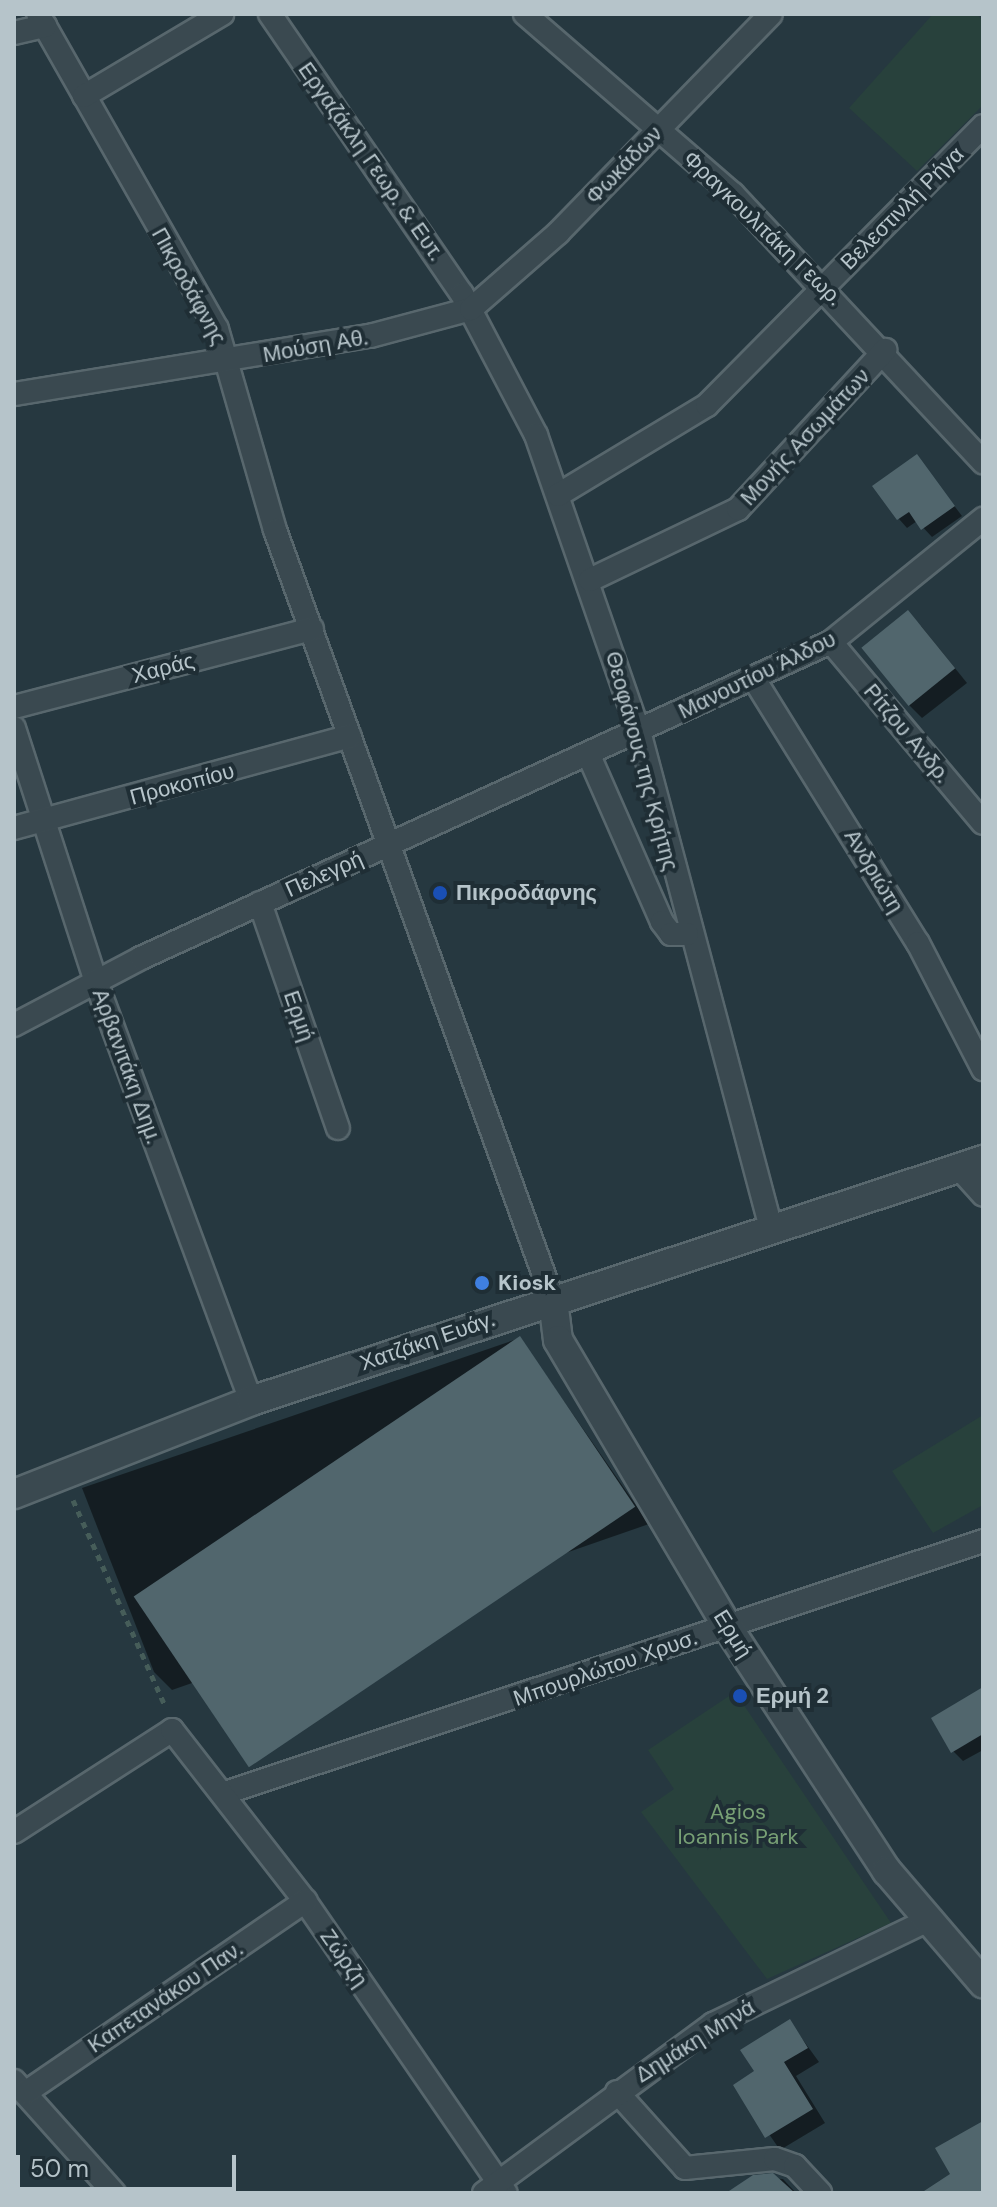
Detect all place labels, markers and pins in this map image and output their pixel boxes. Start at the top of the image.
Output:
place label: Πικροδάφνης [456,880,597,906]
marker: Πικροδάφνης [431,884,449,902]
place label: Kiosk [498,1270,556,1296]
marker: Kiosk [473,1274,491,1292]
place label: Ερμή 2 [756,1683,829,1709]
marker: Ερμή 2 [731,1687,749,1705]

